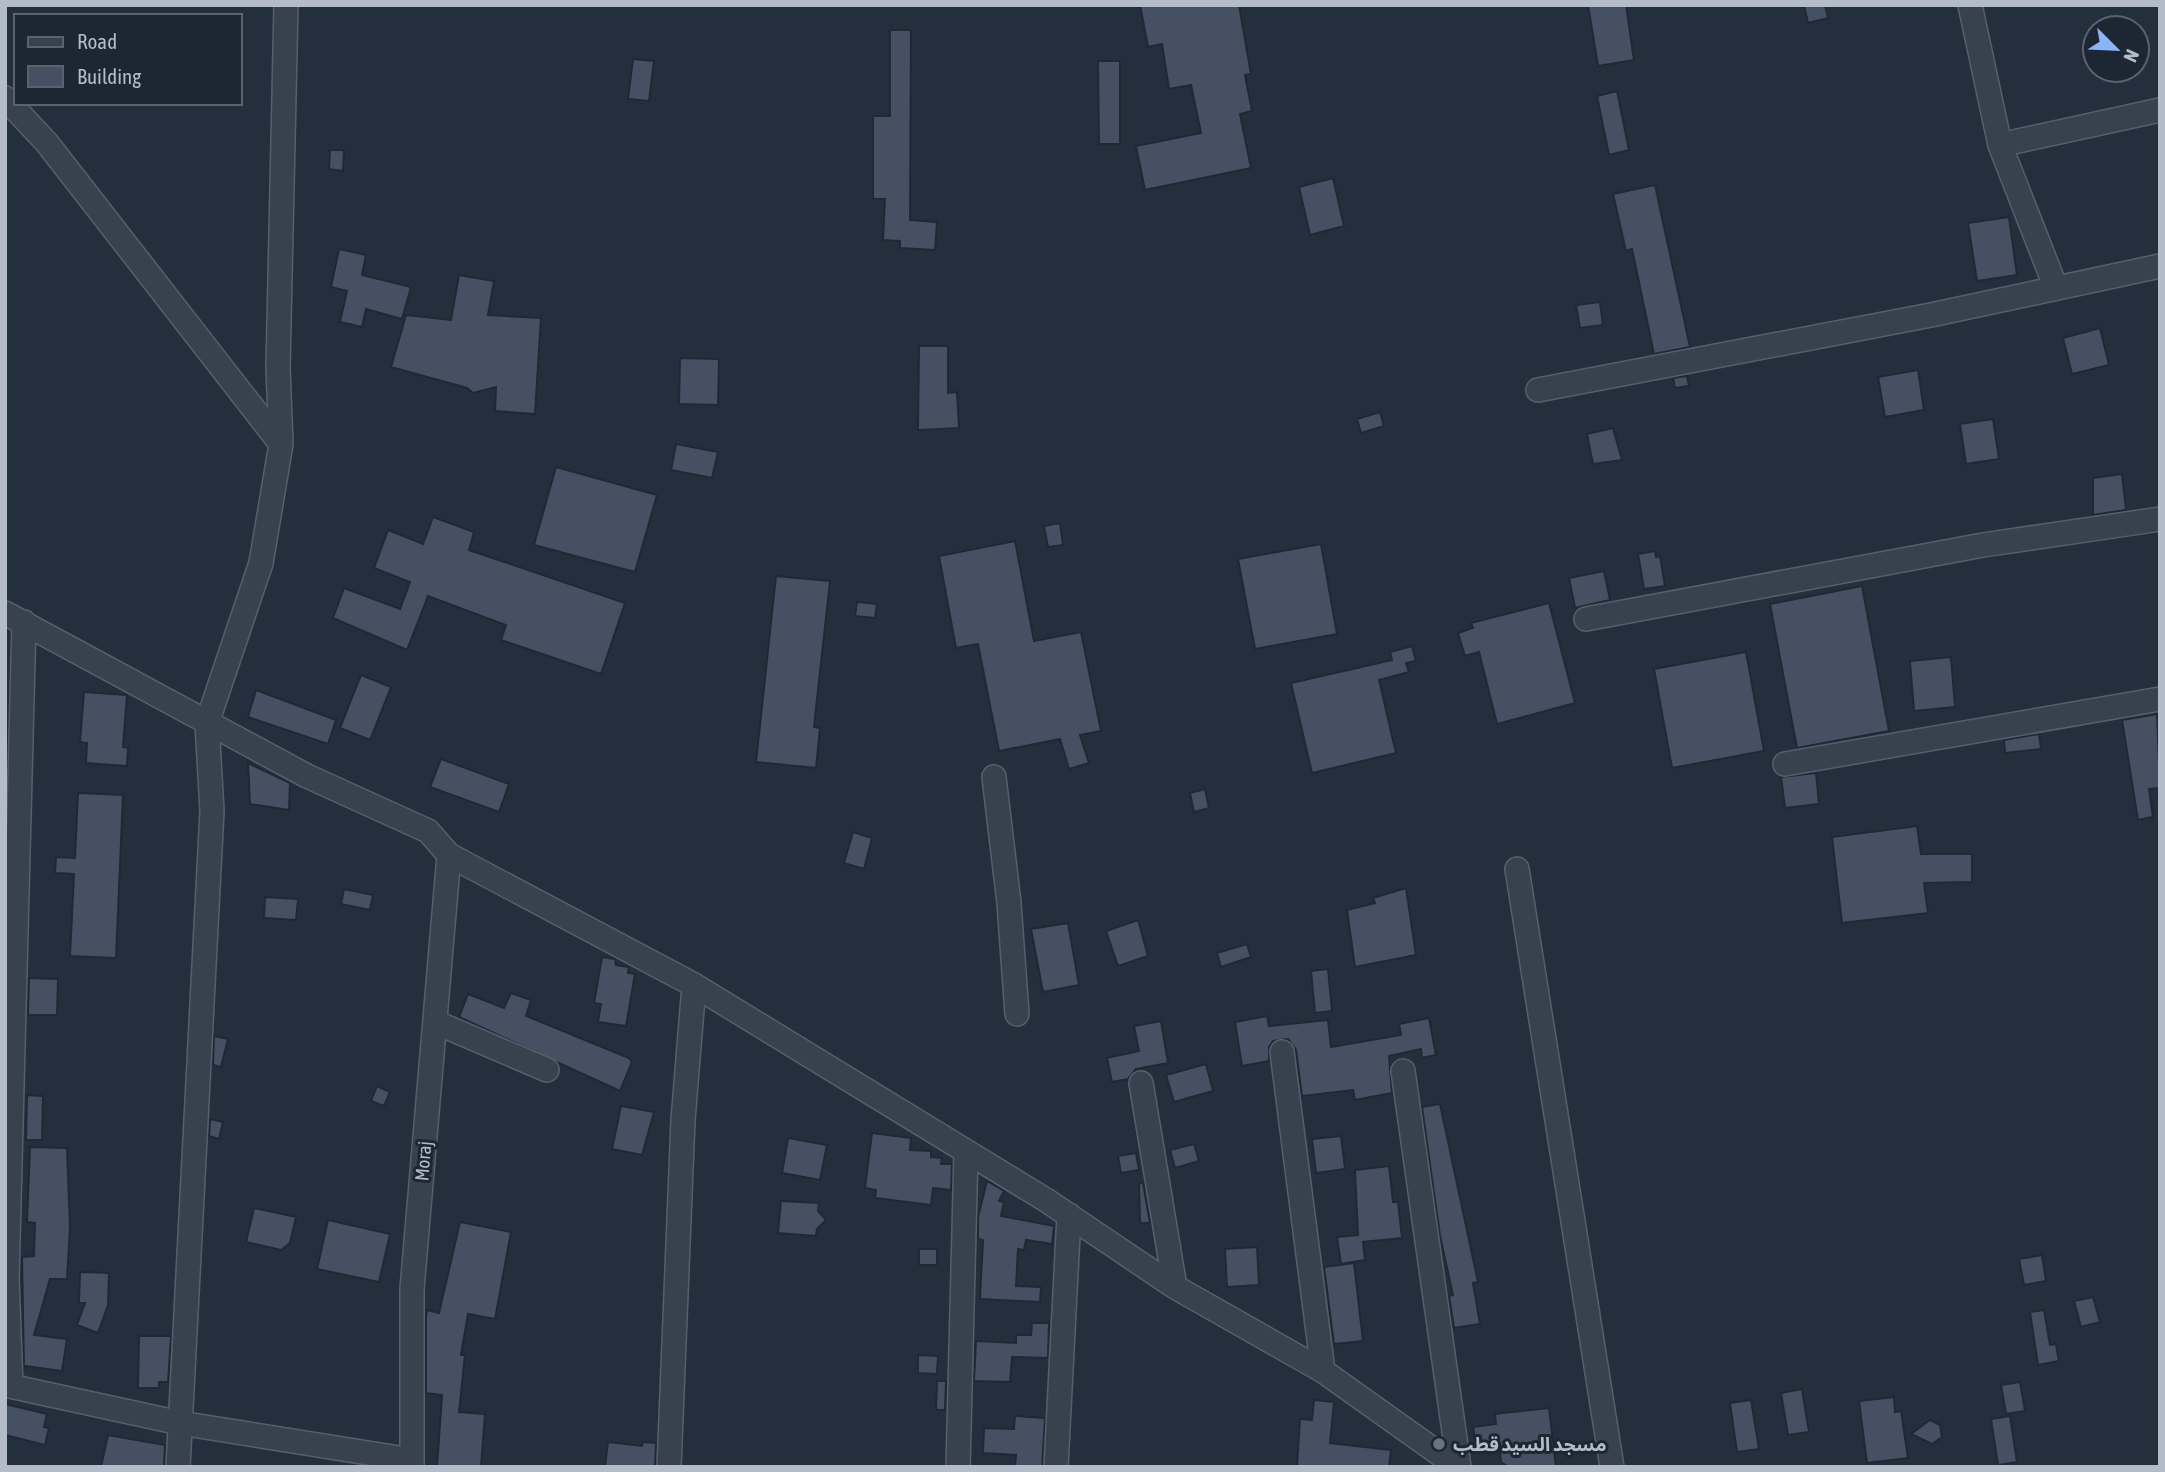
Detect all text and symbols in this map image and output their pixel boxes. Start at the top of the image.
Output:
legend [14,14,242,105]
north arrow [2081,14,2151,84]
text: Road [77,29,117,53]
text: N [2119,46,2144,66]
text: Building [77,64,141,88]
street label: Moraj [410,1140,436,1182]
place label: مسجد السيد قطب [1453,1433,1606,1455]
marker: مسجد السيد قطب [1431,1436,1447,1452]

